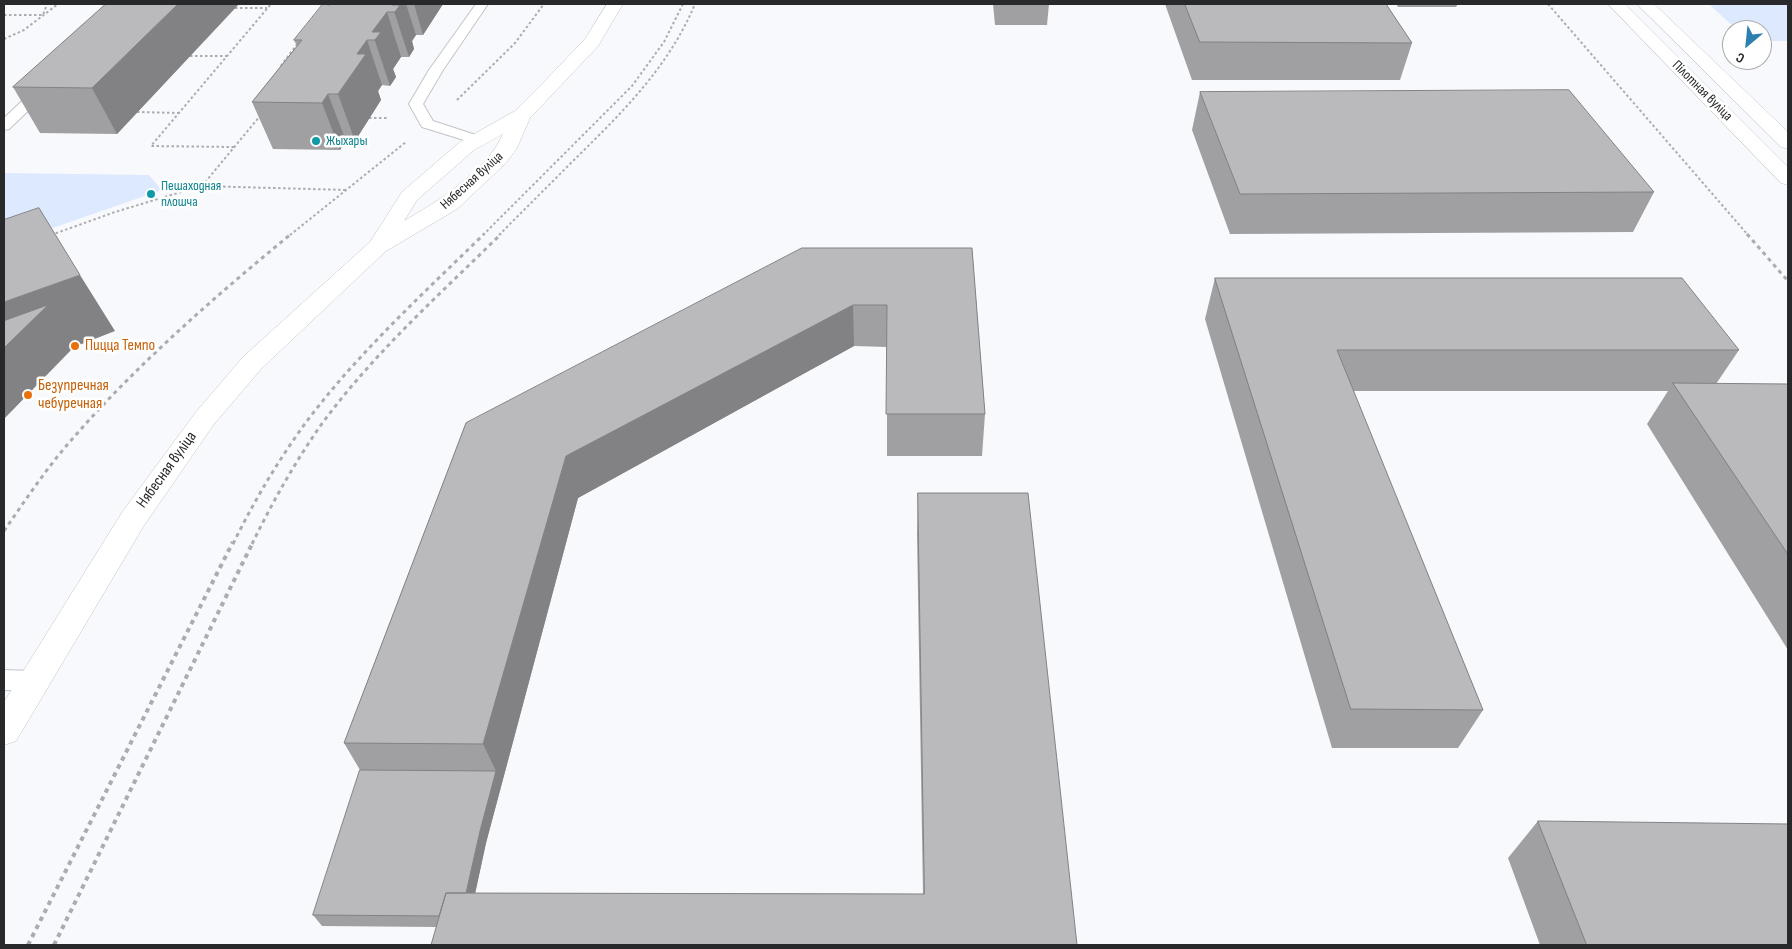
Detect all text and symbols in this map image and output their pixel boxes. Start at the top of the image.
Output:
north arrow [1722,20,1772,70]
text: С [1733,49,1747,67]
street label: Пілотная вуліца [1668,57,1736,125]
place label: Жыхары [326,133,367,149]
marker: Жыхары [310,135,322,147]
street label: Нябесная вуліца [437,148,507,214]
place label: Пешаходная плошча [161,178,221,210]
marker: Пешаходная плошча [145,188,157,200]
place label: Пицца Темпо [85,336,155,356]
marker: Пицца Темпо [69,340,81,352]
place label: Безупречная чебуречная [38,376,109,414]
marker: Безупречная чебуречная [22,389,34,401]
street label: Нябесная вуліца [133,428,201,512]

